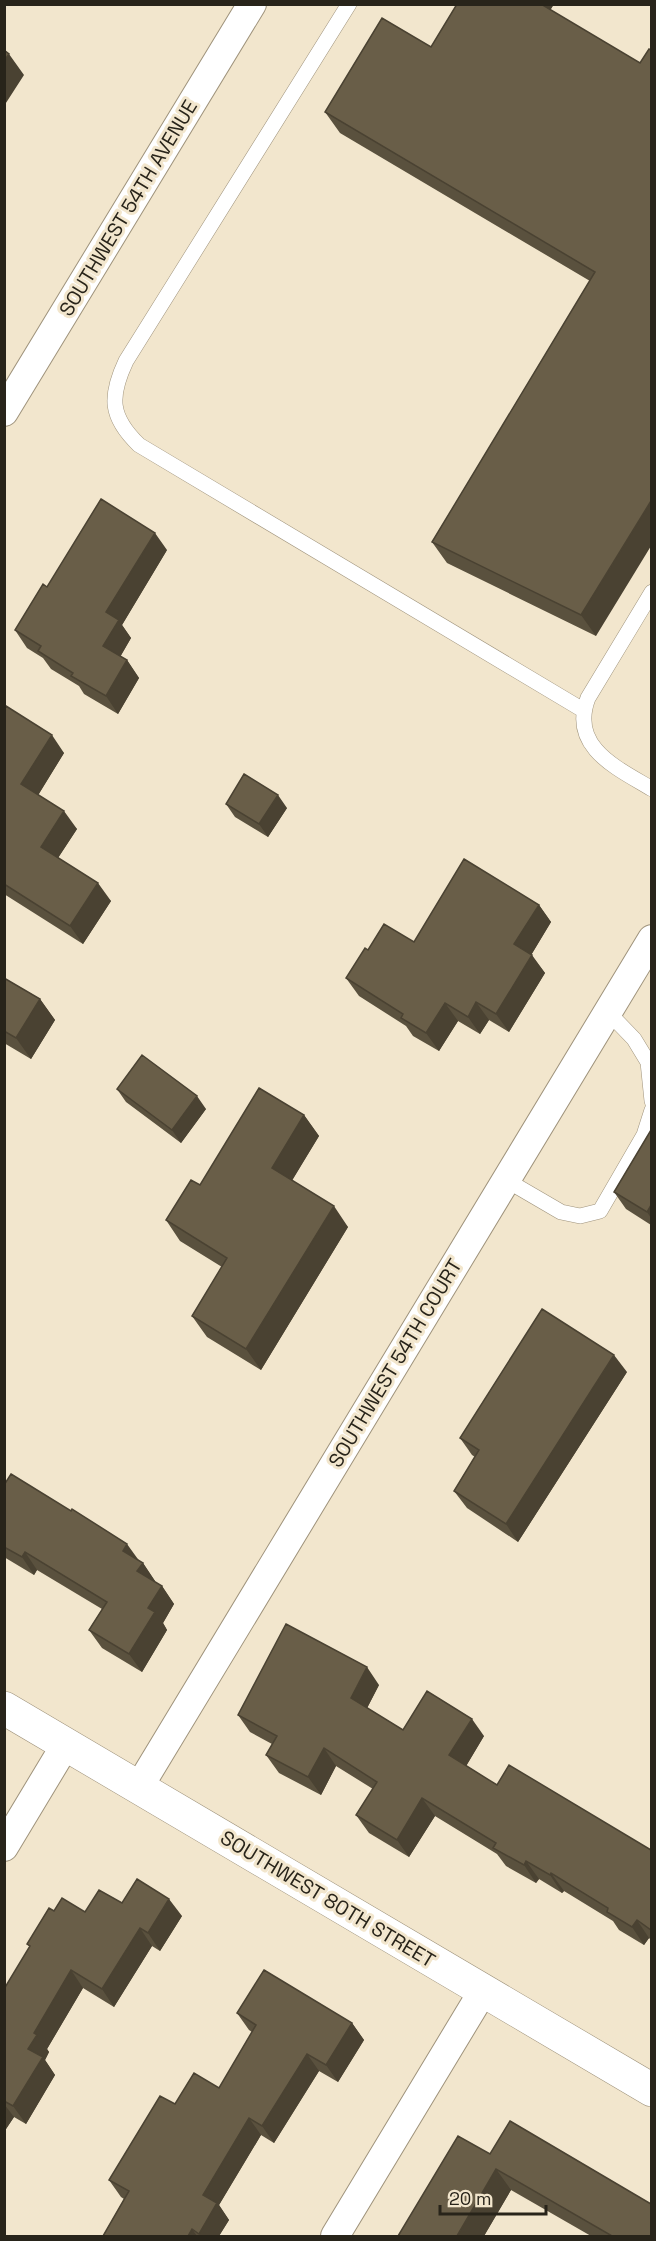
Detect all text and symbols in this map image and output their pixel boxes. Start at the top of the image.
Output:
street label: SOUTHWEST 54TH AVENUE [53,95,203,321]
street label: SOUTHWEST 54TH COURT [322,1254,468,1472]
street label: SOUTHWEST 80TH STREET [216,1824,440,1974]
scale bar [440,2178,546,2216]
text: 20 m [449,2187,492,2210]

